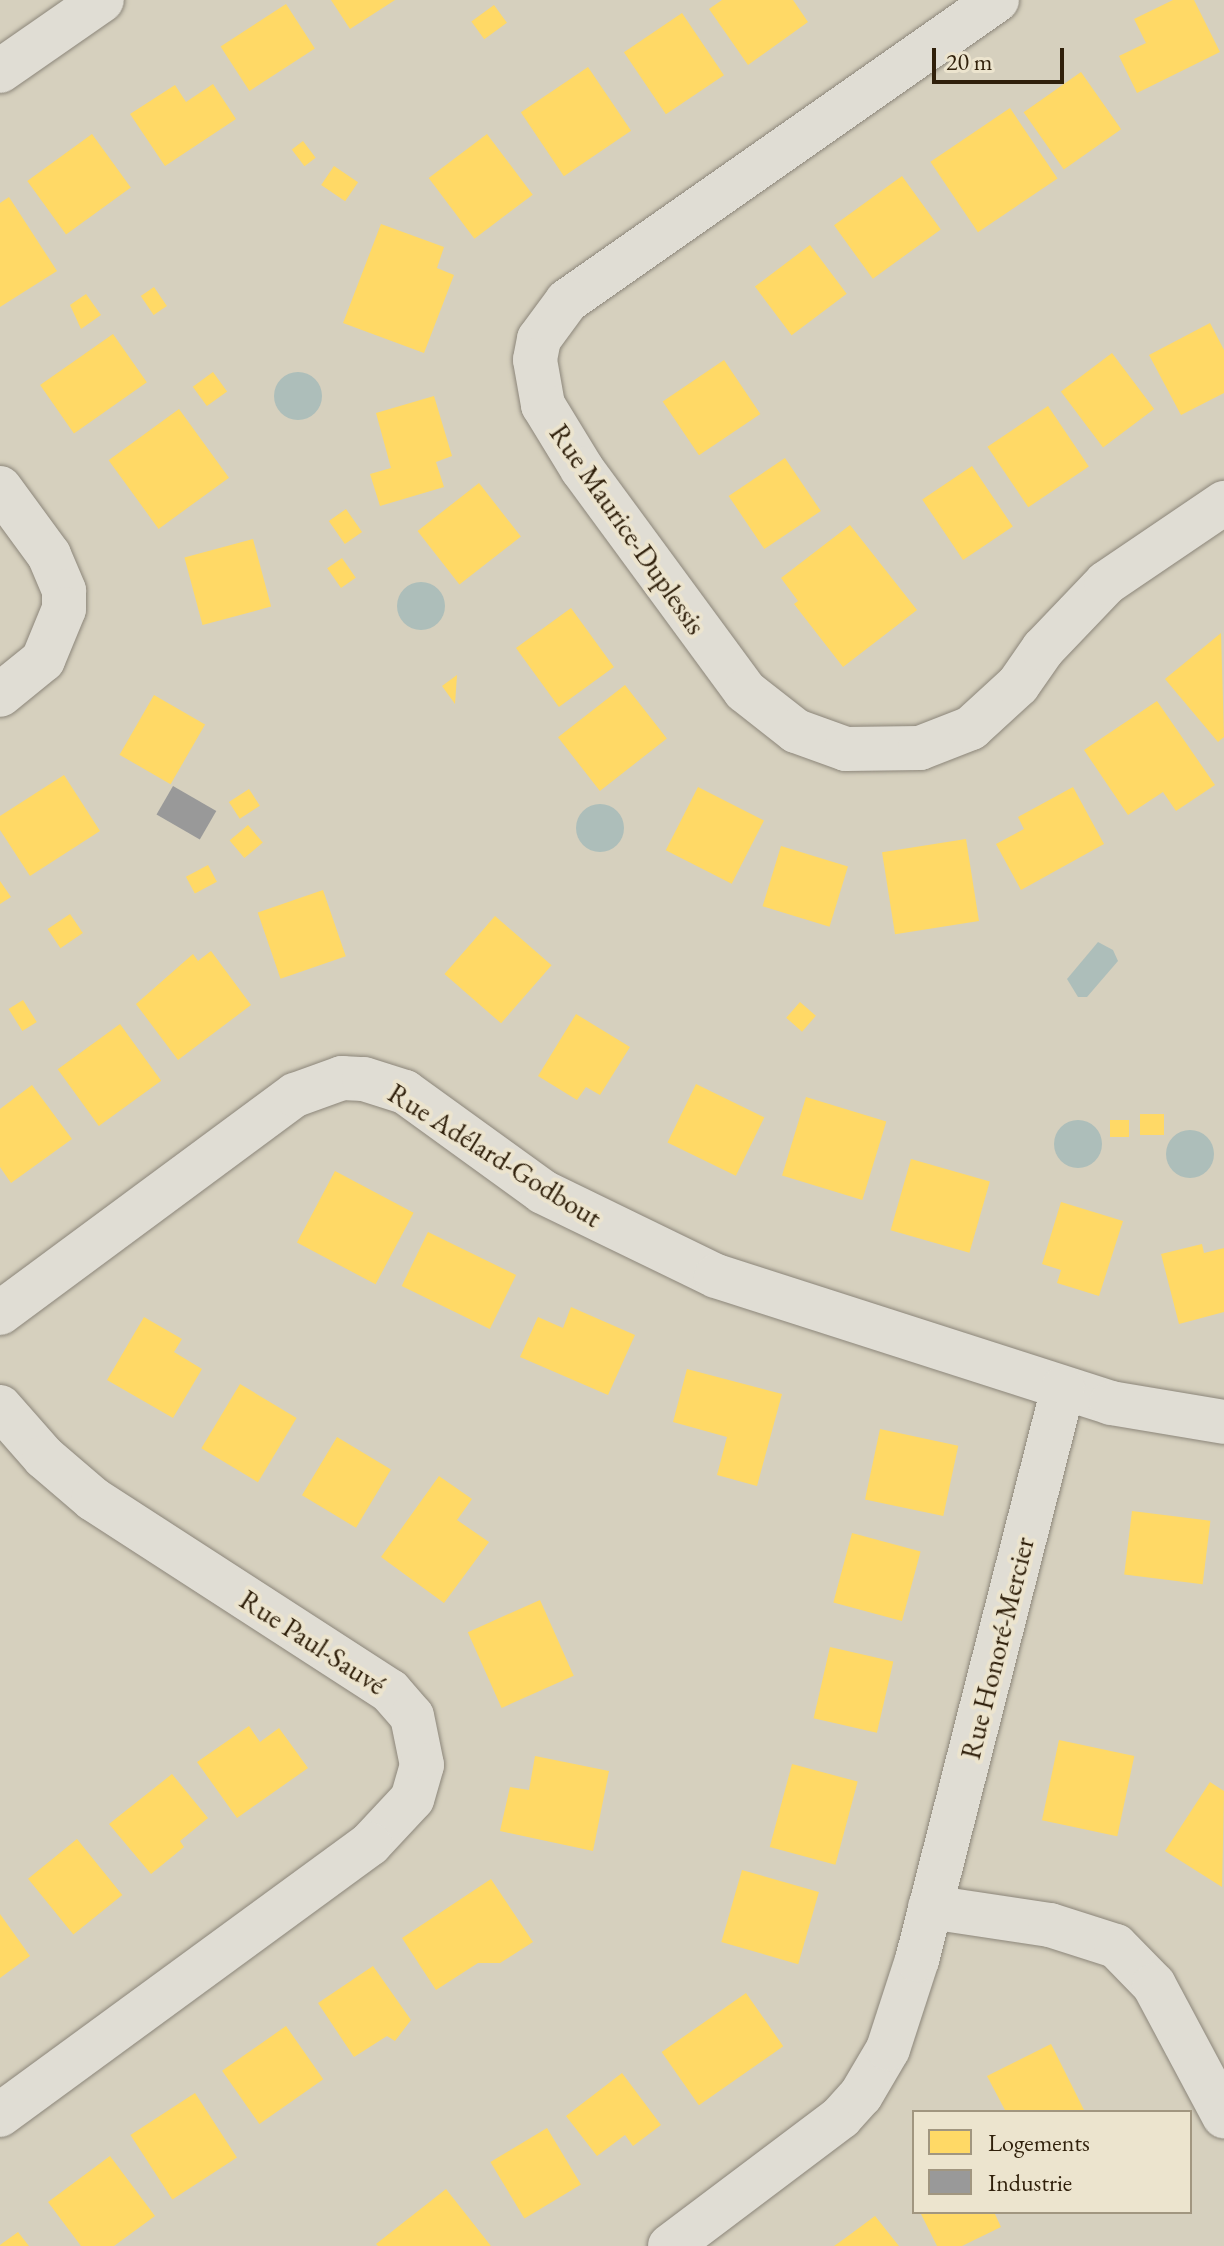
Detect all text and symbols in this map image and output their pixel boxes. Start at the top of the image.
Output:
scale bar [936,32,1068,82]
text: 20 m [946,46,993,77]
street label: Rue Maurice-Duplessis [543,417,713,641]
street label: Rue Adélard-Godbout [382,1076,608,1234]
street label: Rue Honoré-Mercier [953,1533,1041,1763]
street label: Rue Paul-Sauvé [234,1582,392,1702]
legend [912,2110,1192,2214]
text: Logements [988,2127,1090,2158]
text: Industrie [988,2167,1072,2198]

